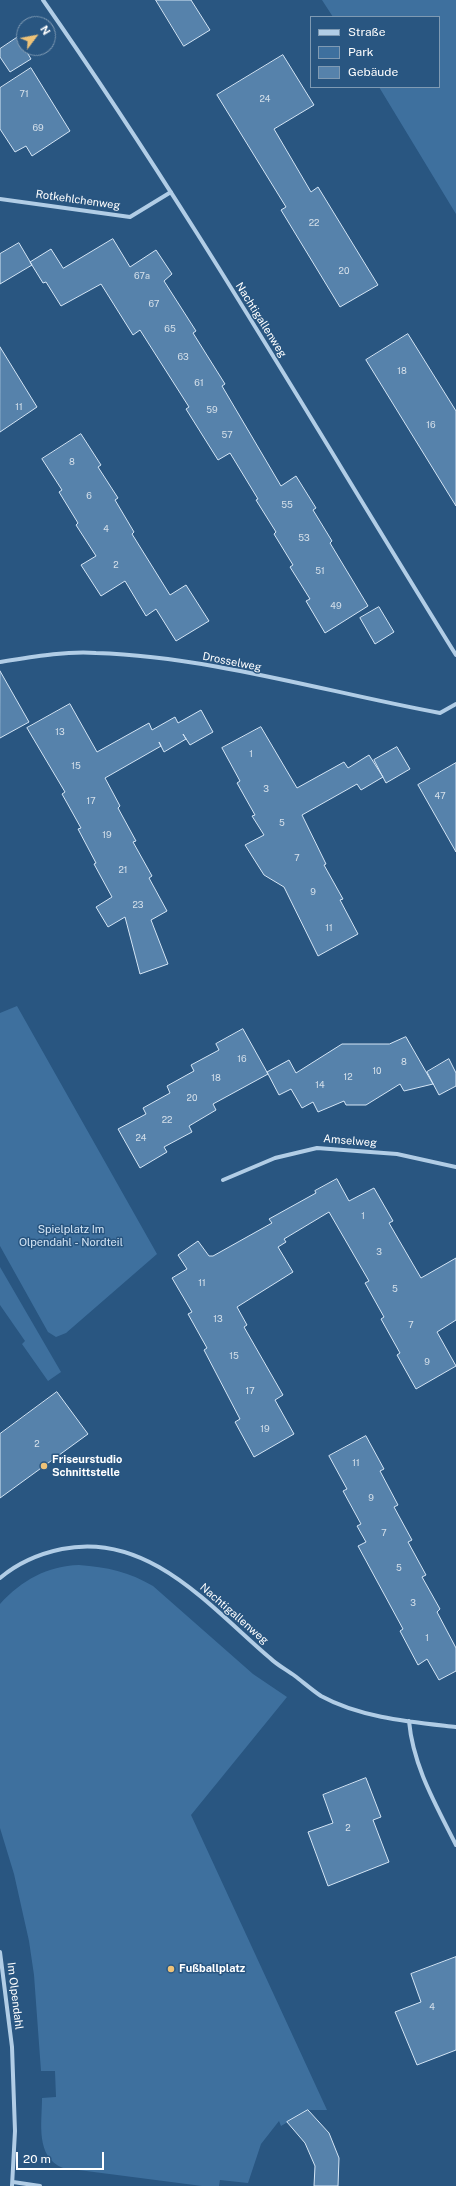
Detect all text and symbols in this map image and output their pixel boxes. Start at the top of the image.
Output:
north arrow [16,16,56,56]
legend [310,16,440,88]
text: N [38,23,53,37]
text: Straße [348,25,385,39]
text: Park [348,45,374,59]
text: Gebäude [348,65,398,79]
house number: 71 [19,89,29,99]
house number: 24 [259,94,271,104]
house number: 69 [32,123,44,133]
street label: Rotkehlchenweg [35,188,121,212]
house number: 22 [309,218,319,228]
house number: 20 [339,266,349,276]
house number: 67a [134,271,150,281]
street label: Nachtigallenweg [233,280,289,360]
house number: 67 [149,299,159,309]
house number: 65 [164,324,176,334]
house number: 63 [177,352,189,362]
house number: 18 [397,366,407,376]
house number: 61 [194,378,204,388]
house number: 11 [15,402,23,412]
house number: 59 [206,405,218,415]
house number: 16 [426,420,436,430]
house number: 57 [221,430,233,440]
house number: 8 [69,457,75,467]
house number: 6 [86,491,92,501]
house number: 55 [281,500,293,510]
house number: 4 [103,524,109,534]
house number: 53 [298,533,310,543]
house number: 2 [113,560,119,570]
house number: 51 [315,566,325,576]
house number: 49 [330,601,342,611]
street label: Drosselweg [201,650,263,674]
house number: 13 [55,727,65,737]
house number: 1 [249,749,253,759]
house number: 15 [71,761,81,771]
house number: 3 [263,784,269,794]
house number: 47 [434,791,446,801]
house number: 17 [86,796,96,806]
house number: 5 [279,818,285,828]
house number: 19 [102,830,112,840]
house number: 7 [294,853,300,863]
house number: 21 [118,865,128,875]
house number: 9 [310,887,316,897]
house number: 23 [132,900,144,910]
house number: 11 [325,923,333,933]
house number: 16 [237,1054,247,1064]
house number: 8 [401,1057,407,1067]
house number: 10 [372,1066,382,1076]
house number: 12 [343,1072,353,1082]
house number: 18 [211,1073,221,1083]
house number: 14 [315,1080,325,1090]
house number: 20 [187,1093,197,1103]
house number: 22 [162,1115,172,1125]
street label: Amselweg [323,1132,377,1150]
house number: 24 [135,1133,147,1143]
house number: 1 [361,1211,365,1221]
park label: Spielplatz Im Olpendahl - Nordteil [19,1223,123,1249]
house number: 3 [376,1247,382,1257]
house number: 11 [198,1278,206,1288]
house number: 5 [392,1284,398,1294]
house number: 13 [213,1314,223,1324]
house number: 7 [408,1320,414,1330]
house number: 15 [229,1351,239,1361]
house number: 9 [424,1357,430,1367]
house number: 17 [245,1386,255,1396]
house number: 19 [260,1424,270,1434]
house number: 2 [34,1439,40,1449]
place label: Friseurstudio Schnittstelle [52,1453,122,1479]
house number: 11 [352,1458,360,1468]
marker: Friseurstudio Schnittstelle [39,1461,49,1471]
house number: 9 [368,1493,374,1503]
house number: 7 [381,1528,387,1538]
house number: 5 [396,1563,402,1573]
street label: Nachtigallenweg [197,1581,271,1647]
house number: 3 [410,1598,416,1608]
house number: 1 [425,1633,429,1643]
house number: 2 [345,1823,351,1833]
street label: Im Olpendahl [4,1961,26,2031]
place label: Fußballplatz [179,1962,245,1976]
marker: Fußballplatz [166,1964,176,1974]
house number: 4 [429,2002,435,2012]
scale bar [18,2144,106,2170]
text: 20 m [23,2152,51,2166]

